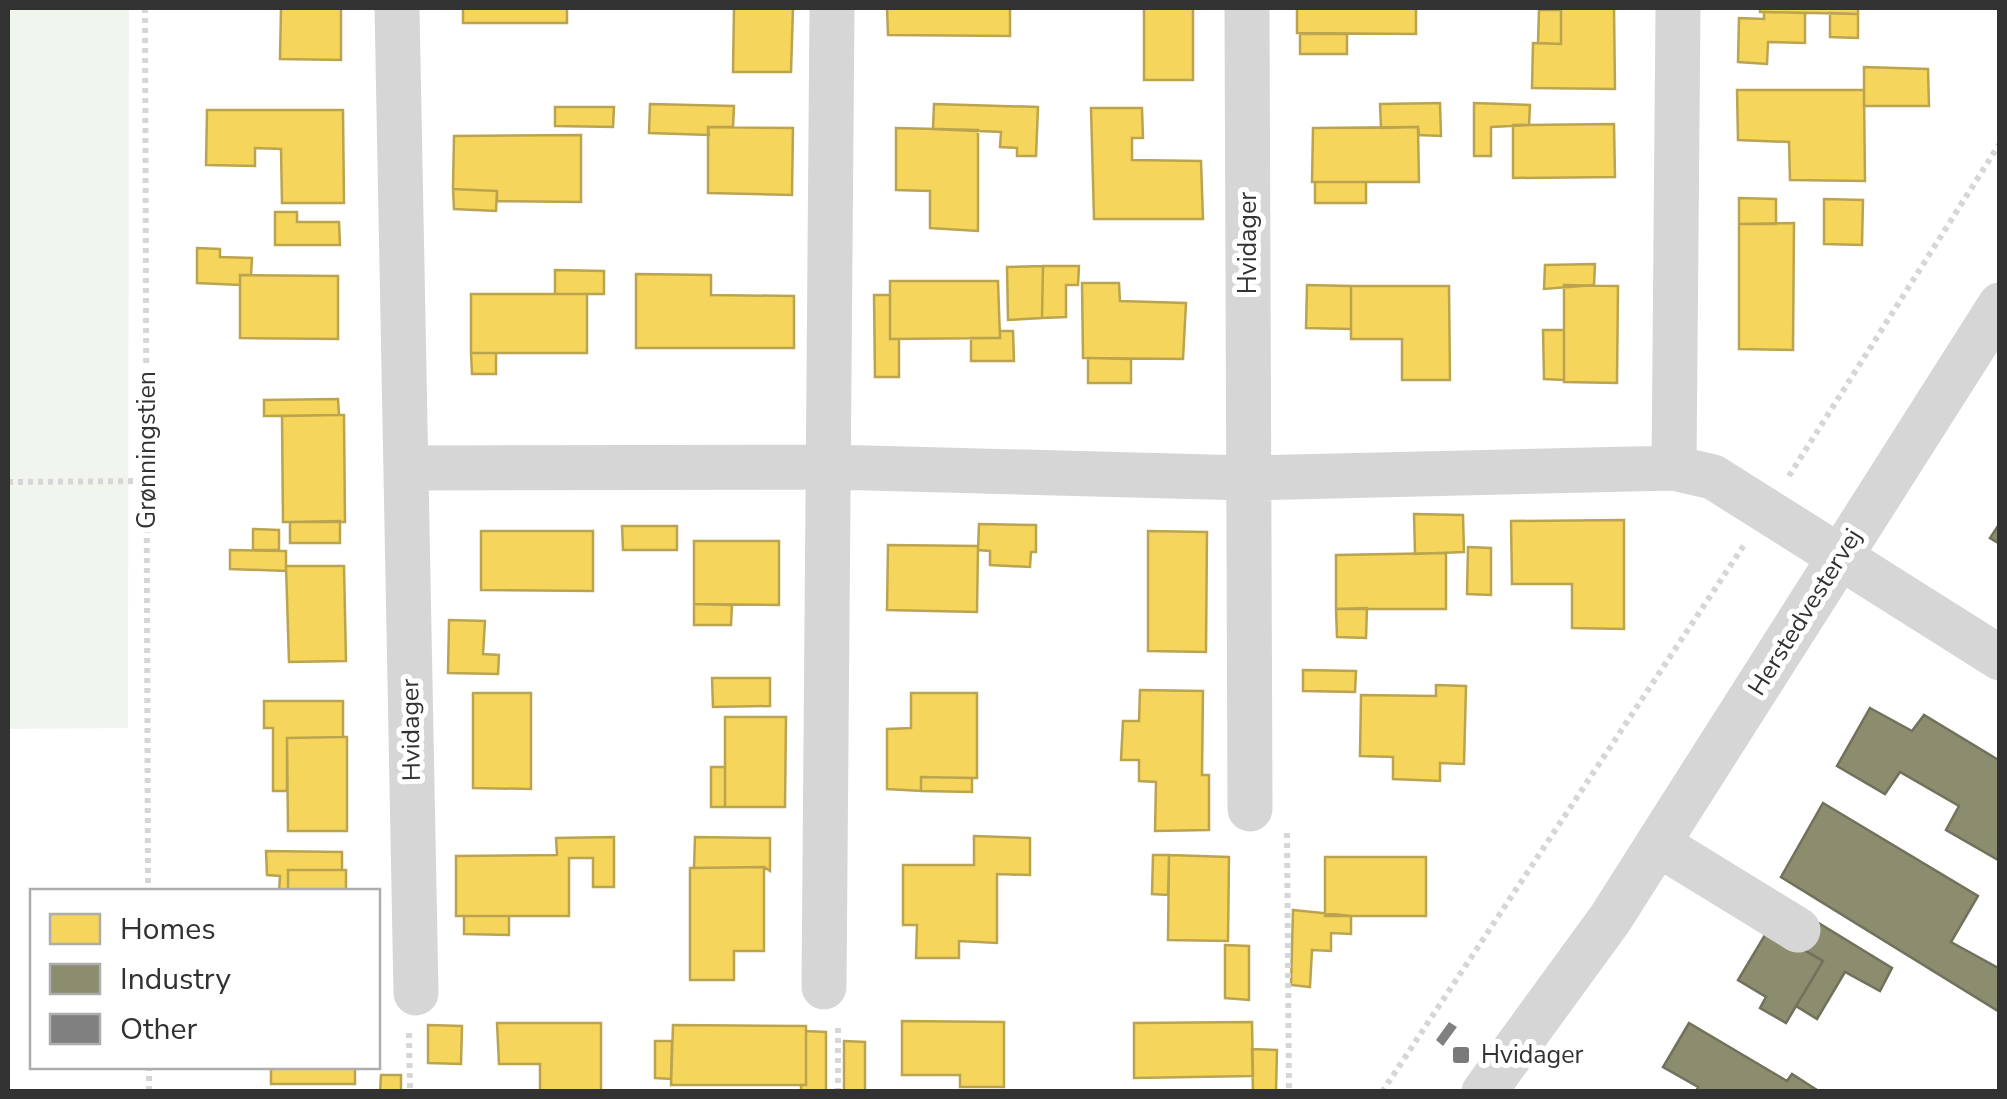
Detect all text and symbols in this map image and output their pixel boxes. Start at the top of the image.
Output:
street label: Hvidager [1231,192,1265,294]
street label: Grønningstien [130,371,164,529]
street label: Herstedvestervej [1740,522,1870,702]
street label: Hvidager [393,678,429,782]
legend [30,889,380,1069]
text: Homes [120,909,216,950]
text: Industry [120,959,231,1000]
text: Other [120,1009,198,1050]
place label: Hvidager [1481,1038,1583,1072]
marker: Hvidager [1450,1044,1472,1066]

